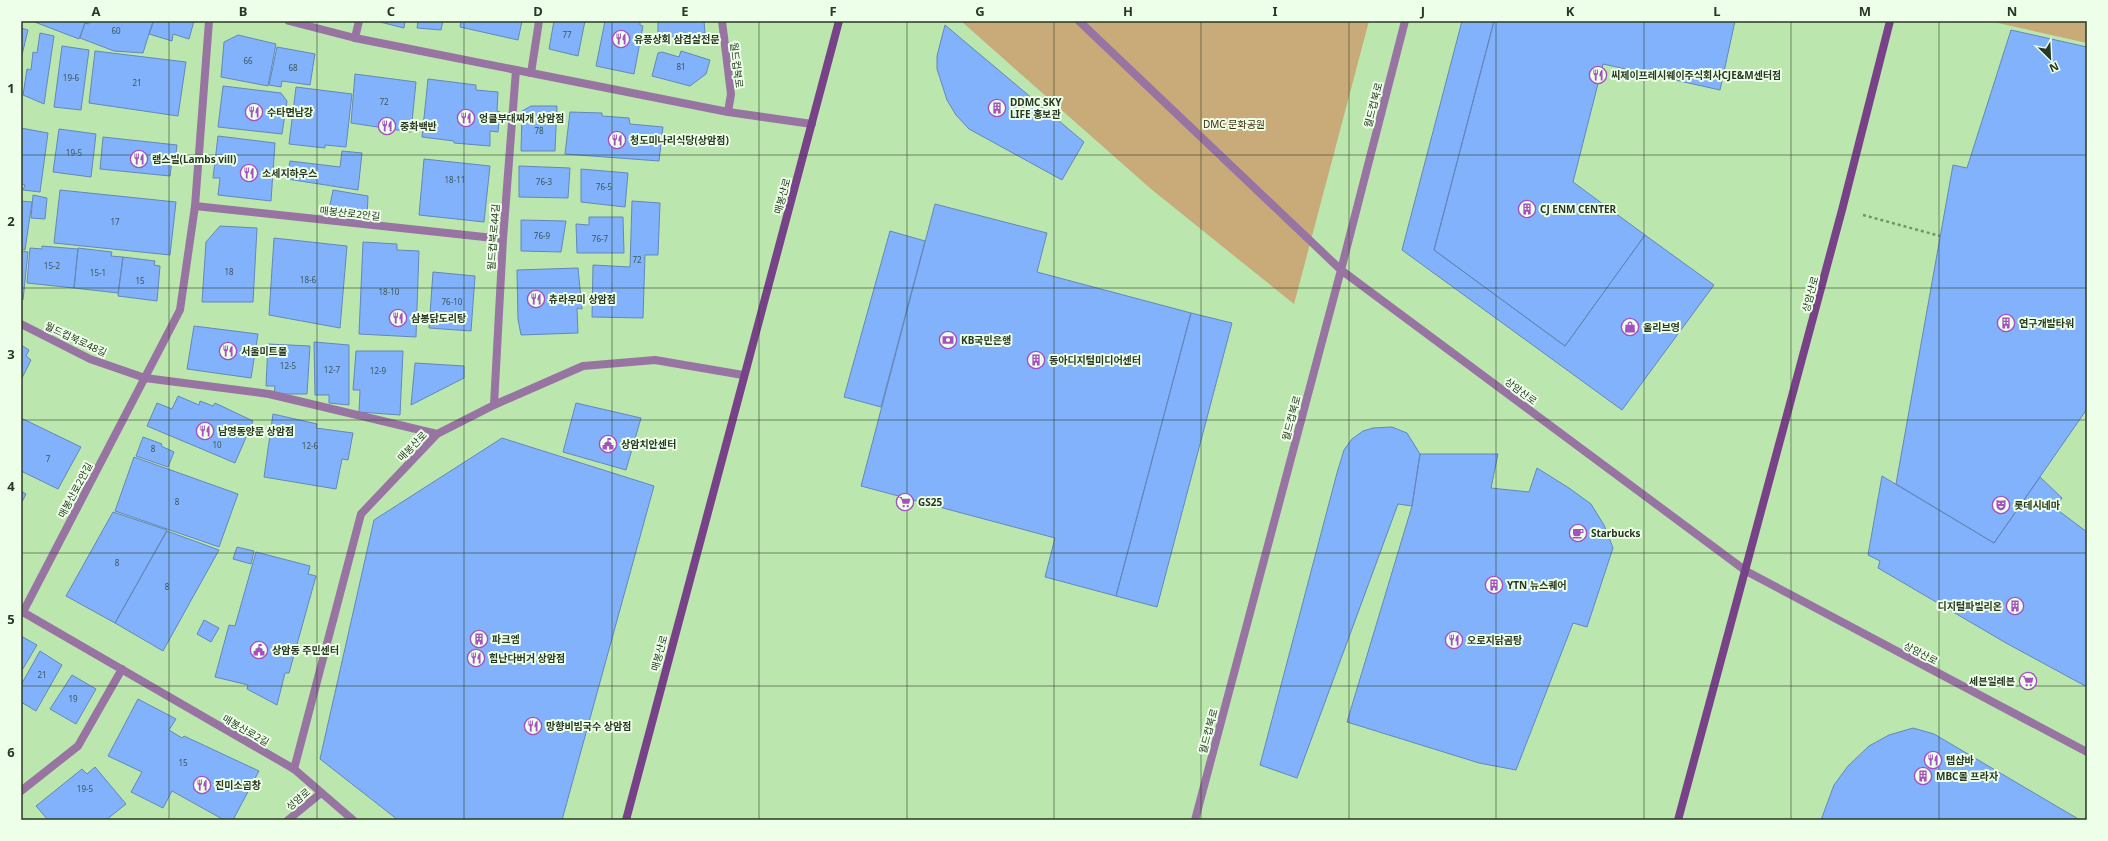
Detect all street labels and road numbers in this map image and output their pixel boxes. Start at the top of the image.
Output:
street label: 월드컵북로 [727,41,747,89]
street label: 월드컵북로 [1361,81,1385,129]
street label: 매봉산로 [770,176,794,216]
street label: 매봉산로2안길 [319,203,381,223]
street label: 월드컵북로44길 [484,203,502,271]
street label: 상암산로 [1798,274,1822,314]
street label: 월드컵북로48길 [43,319,109,359]
street label: 상암산로 [1502,374,1540,408]
street label: 월드컵북로 [1278,394,1304,442]
street label: 매봉산로 [394,428,430,464]
street label: 매봉산로2안길 [55,460,95,520]
street label: 매봉산로 [647,633,671,673]
street label: 상암산로 [1901,638,1941,668]
street label: 월드컵북로 [1195,707,1221,755]
street label: 매봉산로2길 [220,711,272,749]
street label: 성암로 [283,785,313,813]

